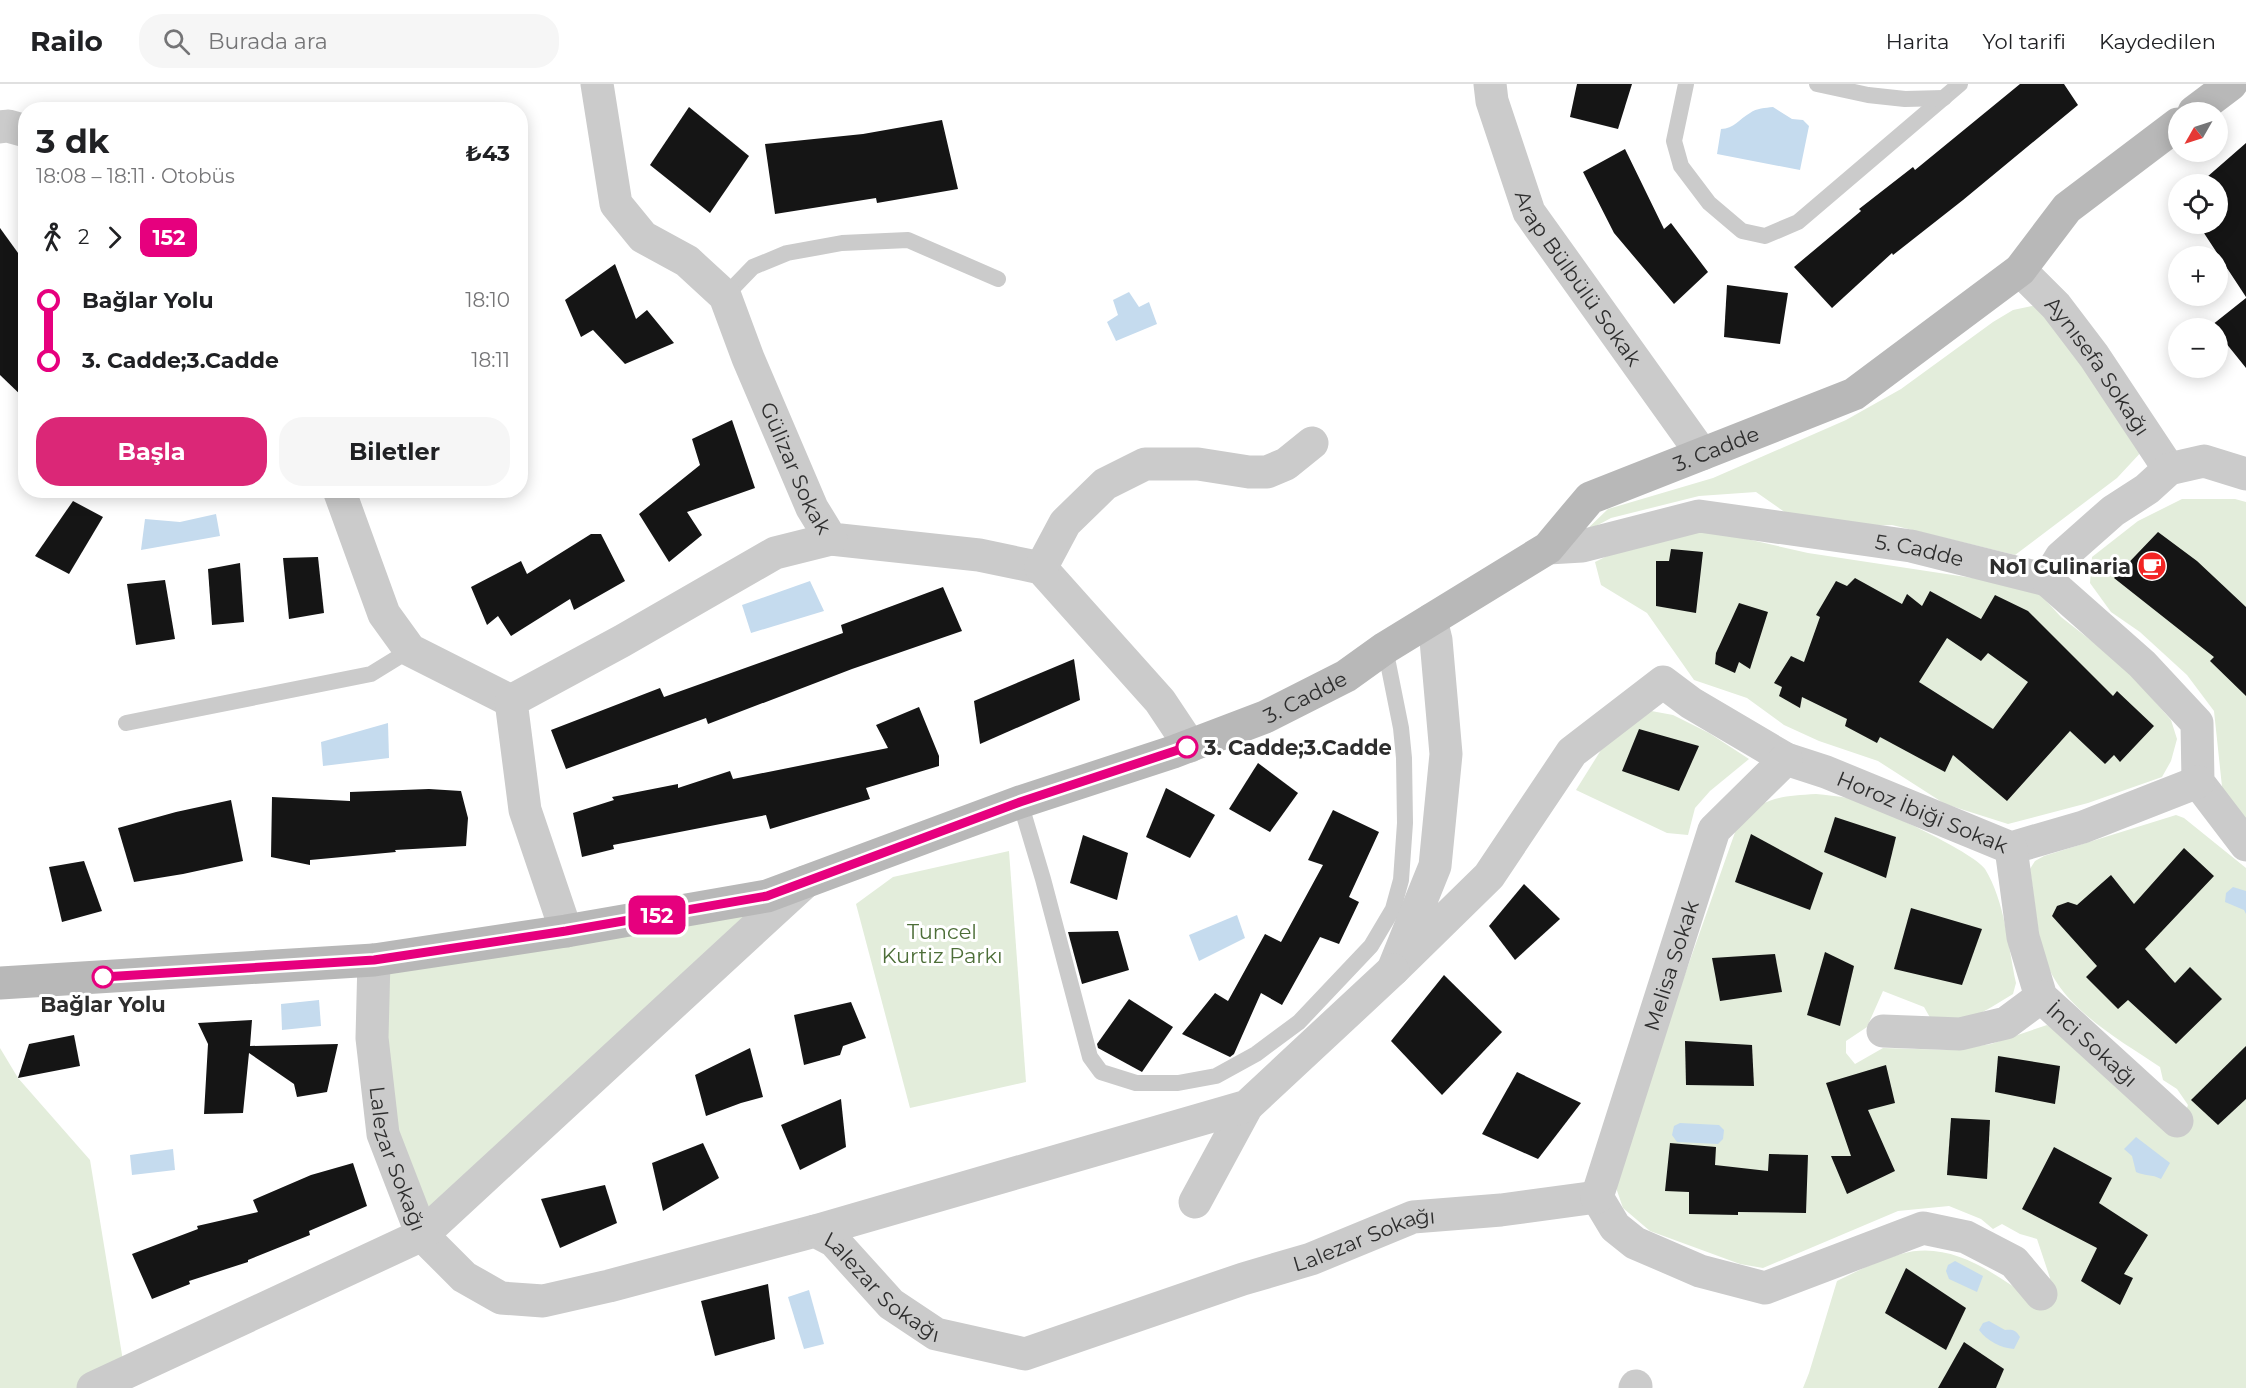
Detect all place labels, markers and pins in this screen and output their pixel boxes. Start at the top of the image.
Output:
cafe icon: No1 Culinaria [2136,550,2168,582]
place label: No1 Culinaria [1989,554,2131,579]
place label: 3. Cadde;3.Cadde [1203,735,1392,760]
marker: 3. Cadde;3.Cadde [1176,736,1198,758]
marker: Bağlar Yolu [92,966,114,988]
place label: Bağlar Yolu [40,992,166,1017]

